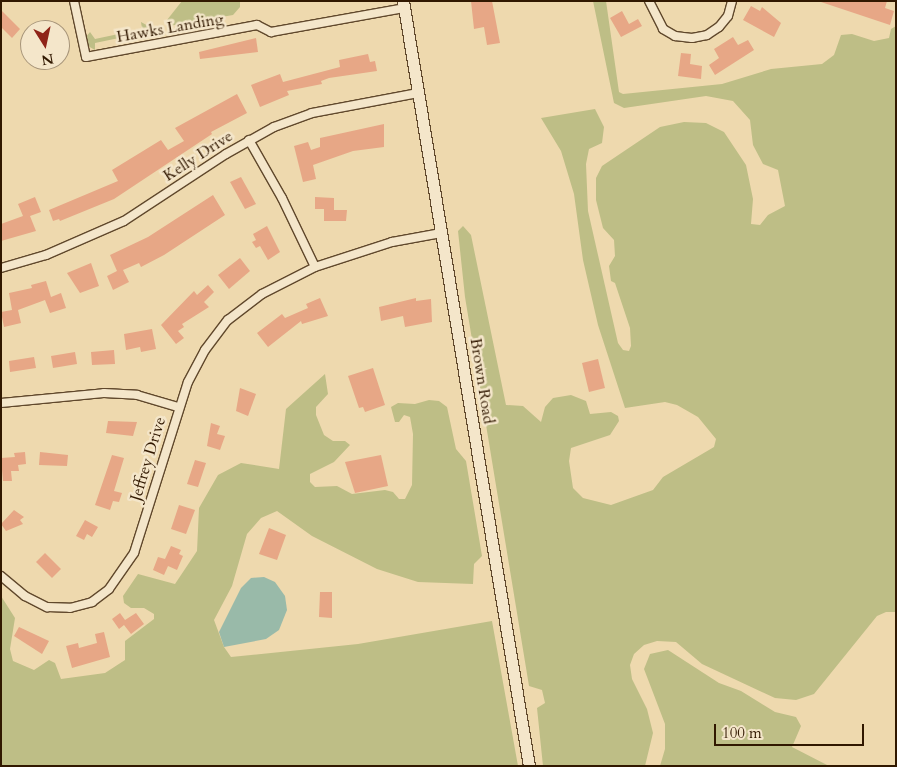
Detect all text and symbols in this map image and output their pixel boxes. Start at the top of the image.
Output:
street label: Hawks Landing [115,9,225,47]
north arrow [20,20,70,70]
text: N [40,49,55,70]
street label: Kelly Drive [160,127,236,185]
street label: Brown Road [466,337,498,425]
street label: Jeffrey Drive [126,415,170,503]
scale bar [717,714,867,746]
text: 100 m [722,723,762,743]

